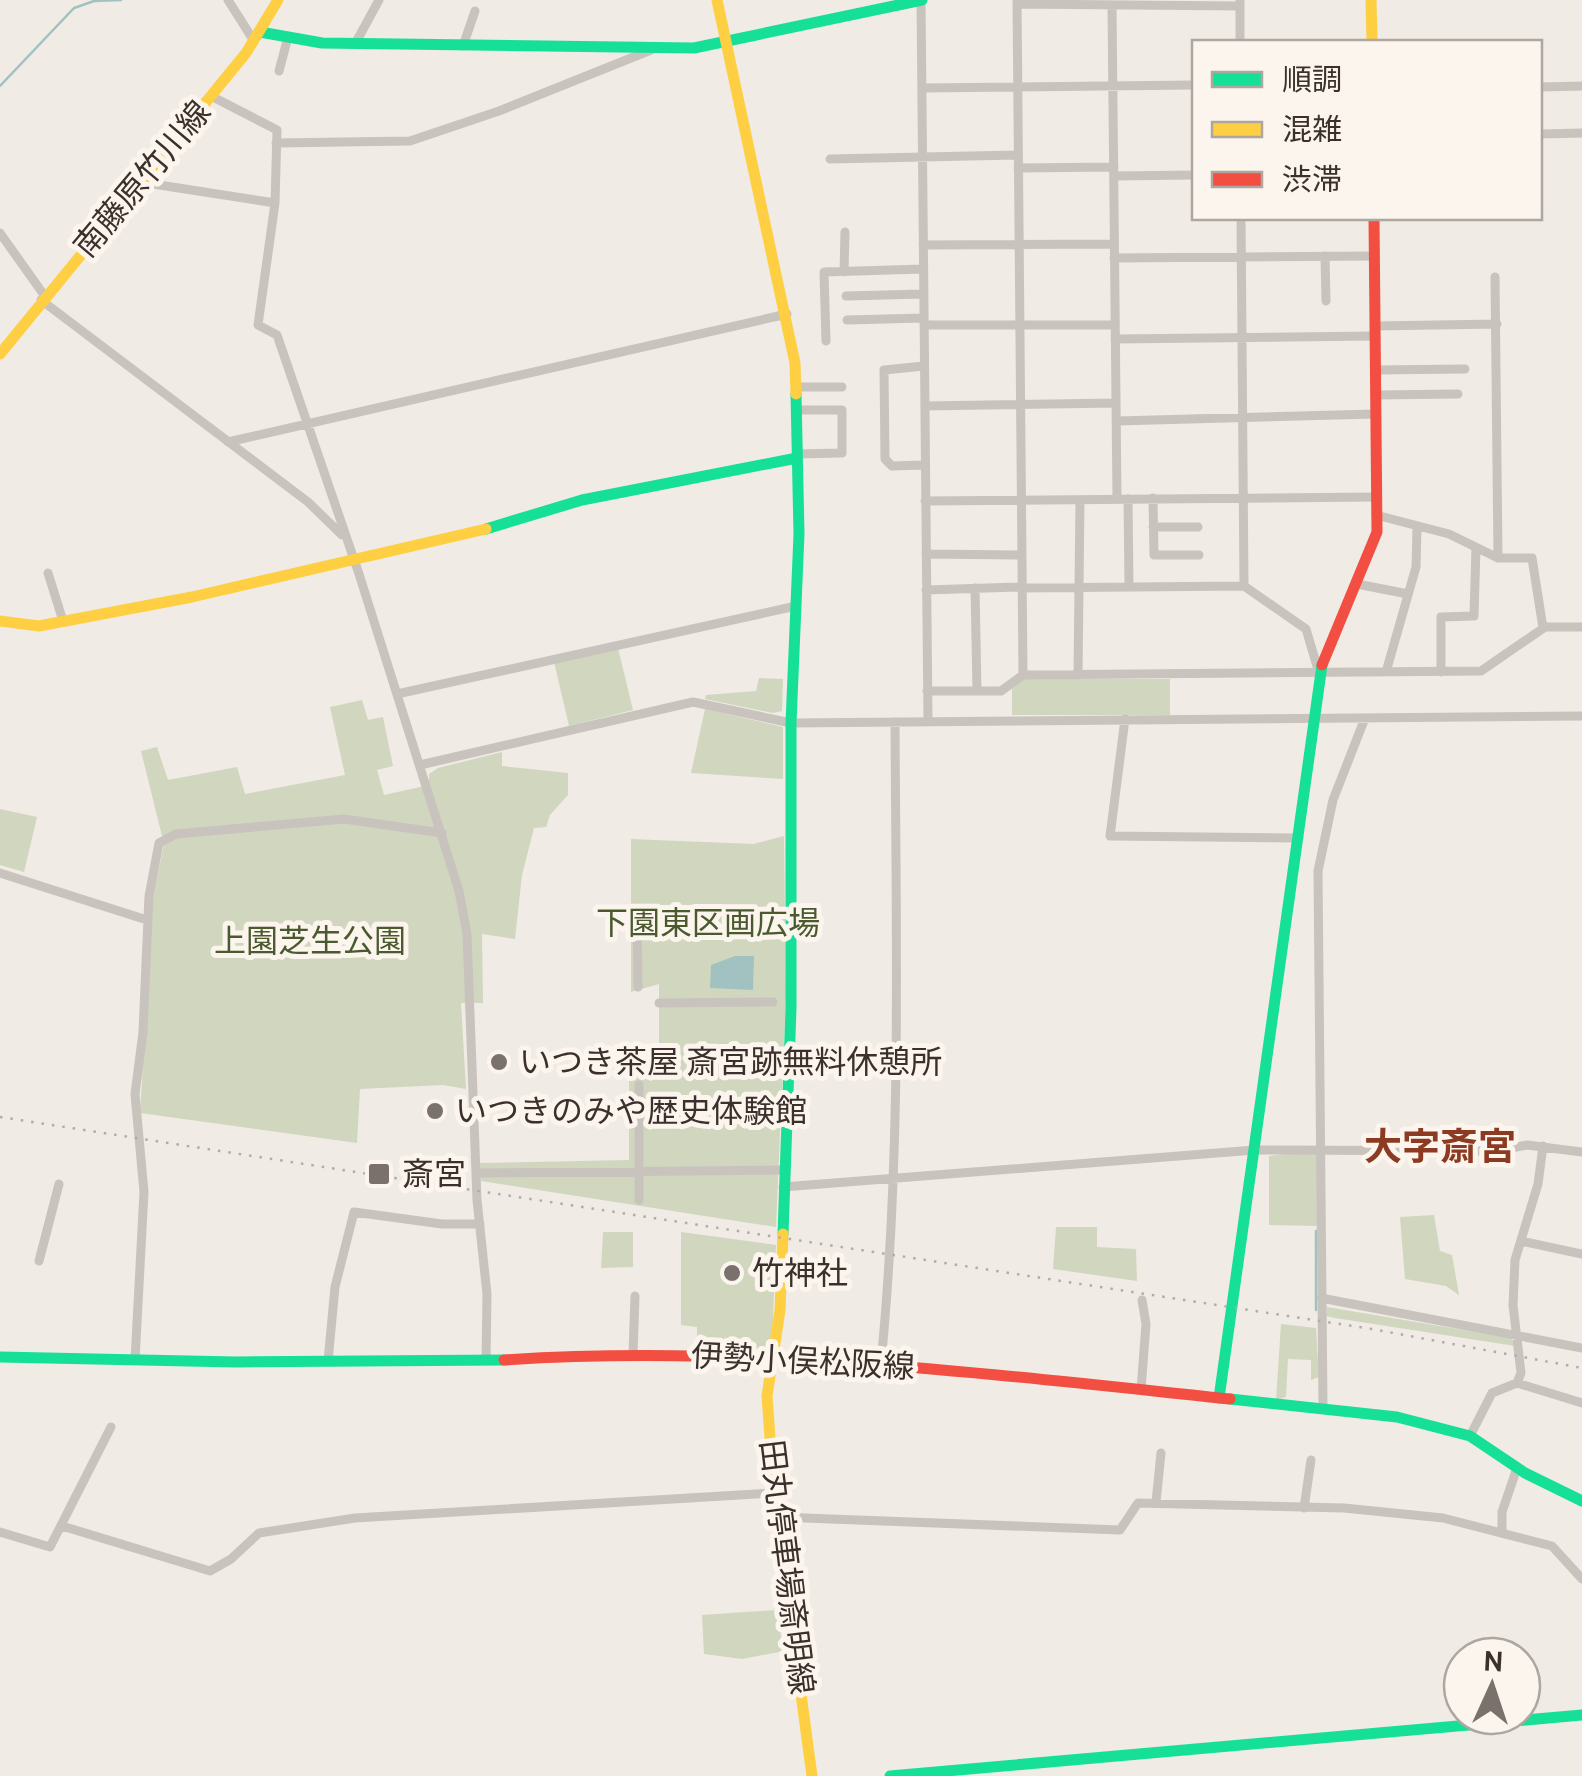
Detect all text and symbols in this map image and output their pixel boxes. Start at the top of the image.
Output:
legend [1192,40,1542,220]
text: 順調 [1282,61,1342,98]
street label: 南藤原竹川線 [65,93,218,265]
text: 混雑 [1282,111,1342,148]
text: 渋滞 [1282,161,1342,198]
park label: 下園東区画広場 [596,903,820,942]
park label: 上園芝生公園 [214,921,406,960]
place label: いつき茶屋 斎宮跡無料休憩所 [519,1042,942,1081]
marker: いつき茶屋 斎宮跡無料休憩所 [488,1051,510,1073]
place label: いつきのみや歴史体験館 [455,1091,807,1130]
marker: いつきのみや歴史体験館 [424,1100,446,1122]
district label: 大字斎宮 [1364,1123,1516,1170]
place label: 斎宮 [402,1154,466,1193]
marker: 斎宮 [366,1161,392,1187]
place label: 竹神社 [752,1253,848,1292]
marker: 竹神社 [721,1262,743,1284]
street label: 伊勢小俣松阪線 [690,1335,916,1386]
street label: 田丸停車場斎明線 [753,1438,822,1696]
north arrow [1442,1636,1542,1736]
text: N [1483,1644,1504,1679]

